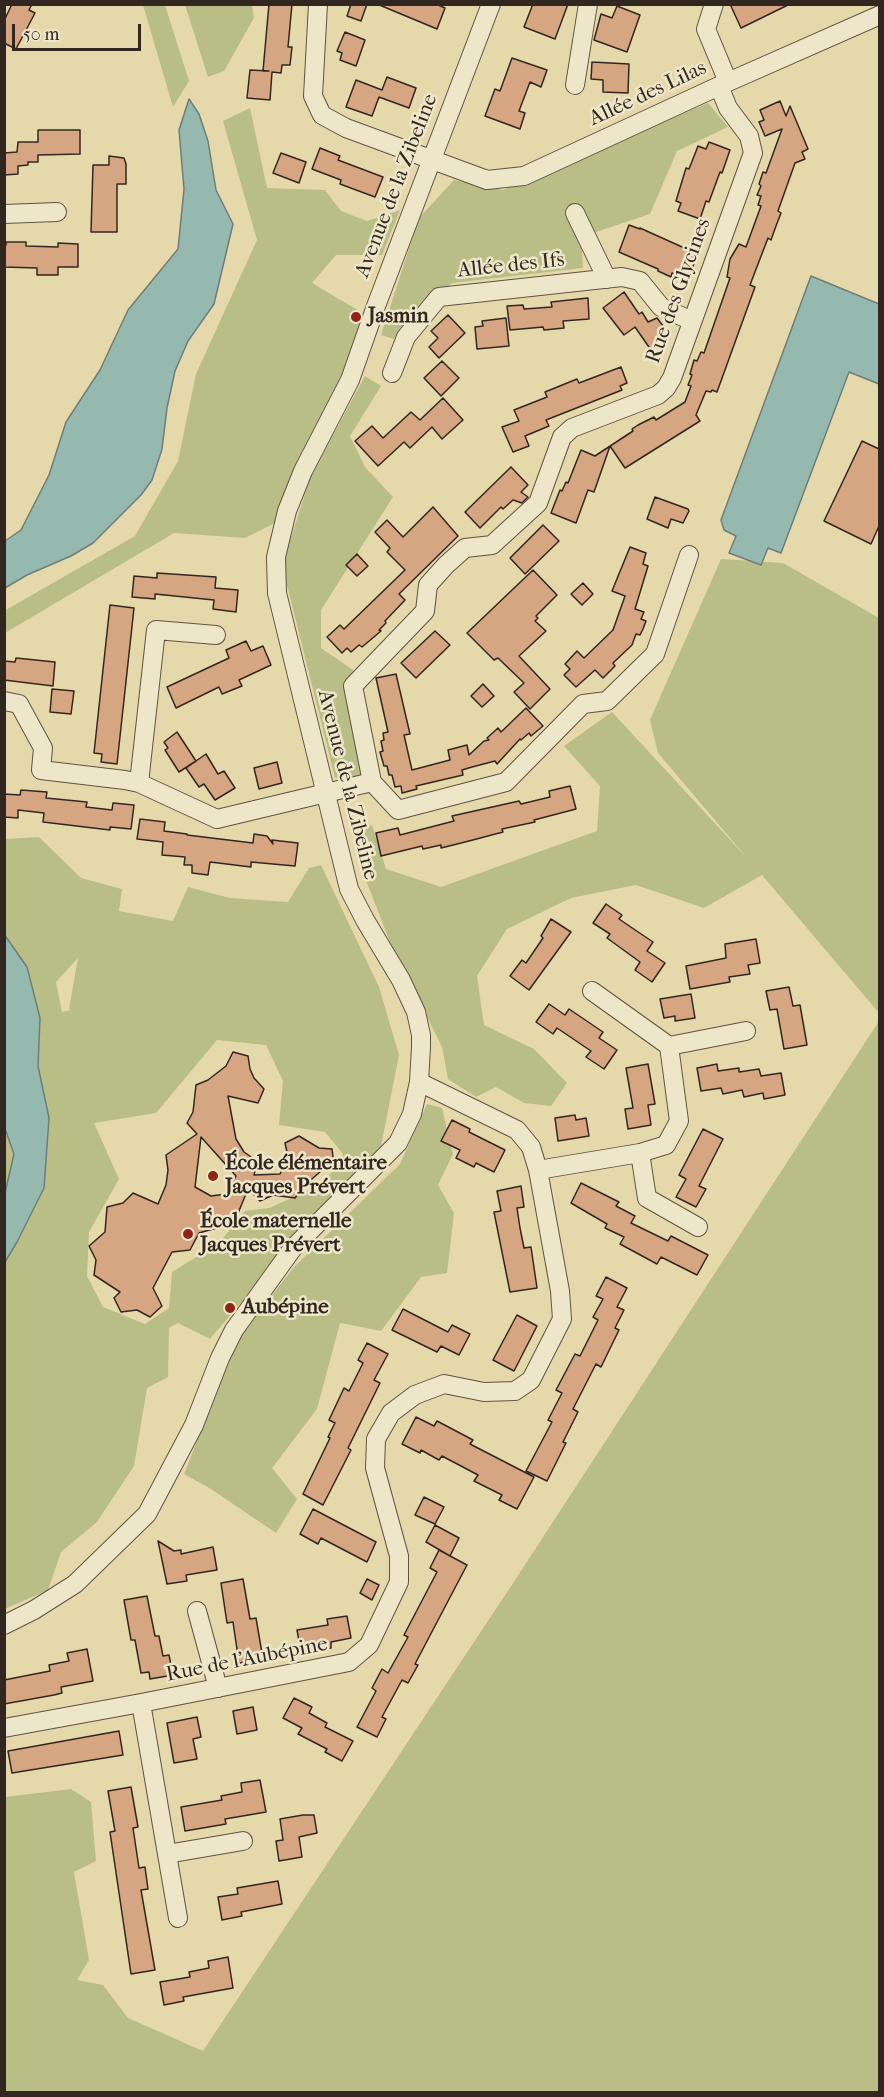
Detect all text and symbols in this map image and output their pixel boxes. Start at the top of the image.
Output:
scale bar [15,12,144,50]
text: 50 m [23,24,59,45]
street label: Allée des Lilas [585,56,711,132]
street label: Avenue de la Zibeline [350,91,444,281]
street label: Rue des Glycines [641,215,717,367]
street label: Allée des Ifs [456,248,566,284]
place label: Jasmin [368,304,429,330]
marker: Jasmin [349,310,363,324]
street label: Avenue de la Zibeline [311,688,383,882]
place label: École élémentaire Jacques Prévert [225,1151,387,1201]
marker: École élémentaire Jacques Prévert [206,1169,220,1183]
place label: École maternelle Jacques Prévert [200,1209,351,1259]
marker: École maternelle Jacques Prévert [181,1227,195,1241]
place label: Aubépine [242,1295,329,1321]
marker: Aubépine [223,1301,237,1315]
street label: Rue de l'Aubépine [164,1632,330,1688]

